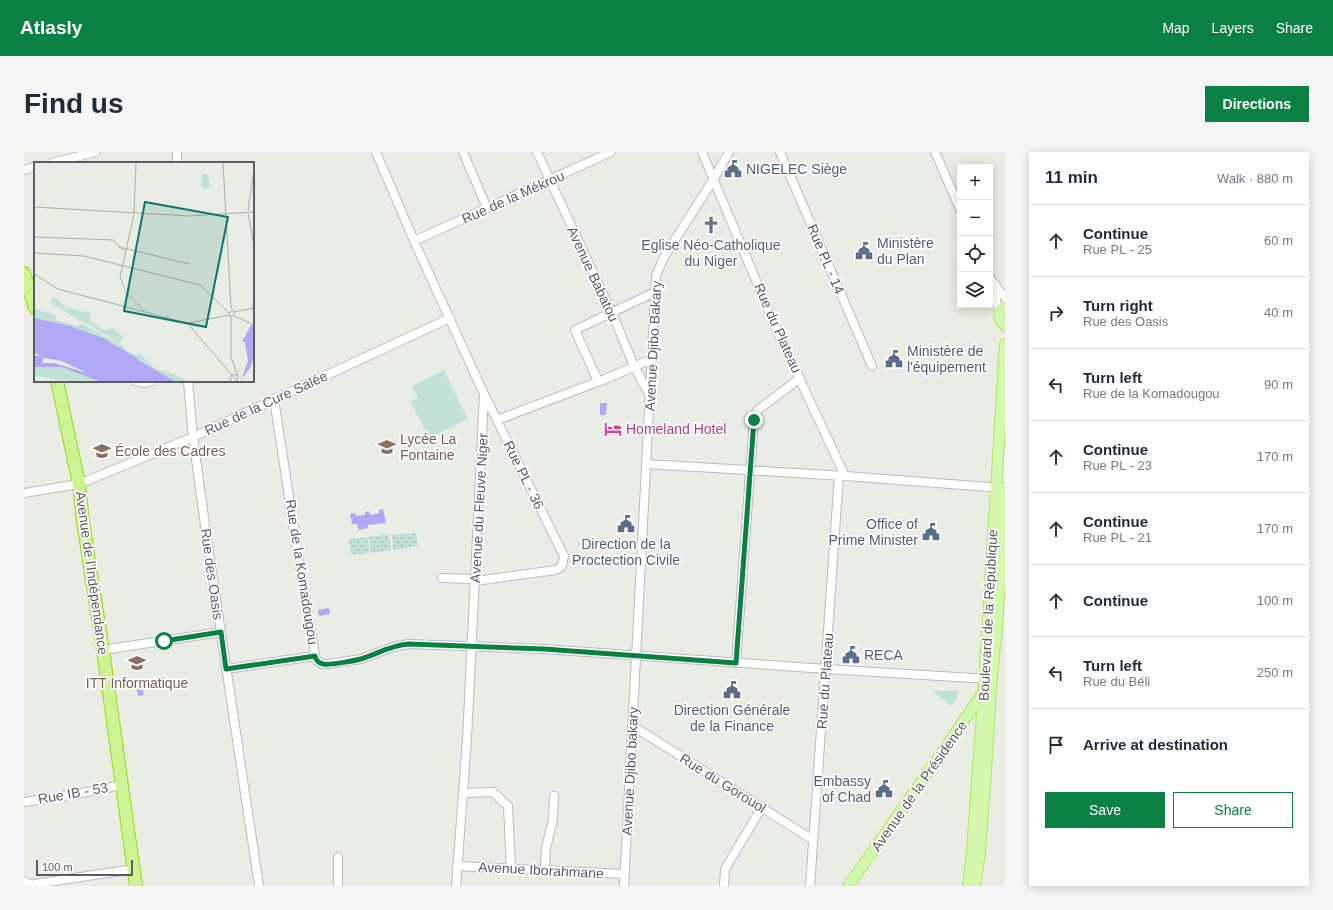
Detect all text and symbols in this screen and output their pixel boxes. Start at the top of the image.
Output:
text: Atlasly [20,17,82,38]
text: Map [1162,20,1190,36]
text: Layers [1212,20,1254,36]
text: Share [1276,20,1313,36]
button: Directions [1205,86,1309,122]
text: Find us [24,88,124,119]
public building icon: NIGELEC Siège [723,159,743,179]
place label: NIGELEC Siège [746,161,847,177]
inset map [34,162,254,382]
map controls [957,164,993,308]
button: + [957,164,993,200]
street label: Rue de la Mékrou [459,167,567,227]
text: 11 min [1045,168,1098,187]
text: Walk · 880 m [1217,171,1293,186]
button: − [957,200,993,236]
church icon: Eglise Néo-Catholique du Niger [701,215,721,235]
street label: Rue PL - 14 [804,222,848,296]
street label: Avenue Babatou [564,224,622,324]
text: Continue [1083,225,1148,242]
icon: ahead [1045,230,1067,252]
text: 60 m [1264,233,1293,248]
place label: Ministère du Plan [877,235,934,267]
button: locate [957,236,993,272]
place label: Eglise Néo-Catholique du Niger [641,237,781,269]
public building icon: Ministère du Plan [854,241,874,261]
text: Rue PL - 25 [1083,242,1152,257]
button: layers [957,272,993,308]
street label: Avenue Djibo Bakary [642,280,664,412]
street label: Rue du Plateau [751,281,805,375]
text: Turn right [1083,297,1153,314]
icon: right [1045,302,1067,324]
text: 40 m [1264,305,1293,320]
text: Rue des Oasis [1083,314,1168,329]
place label: Ministère de l'équipement [907,343,986,375]
public building icon: Ministère de l'équipement [884,349,904,369]
street label: Rue de la Cure Salée [202,367,330,439]
text: Turn left [1083,369,1142,386]
icon: left [1045,374,1067,396]
text: 90 m [1264,377,1293,392]
text: Rue de la Komadougou [1083,386,1220,401]
route end [745,411,763,429]
hotel icon: Homeland Hotel [603,419,623,439]
place label: Homeland Hotel [626,421,726,437]
place label: Lycée La Fontaine [400,431,457,463]
street label: Avenue du Fleuve Niger [467,432,491,583]
school or university icon: Lycée La Fontaine [377,437,397,457]
street label: Rue PL - 36 [501,438,548,512]
school or university icon: École des Cadres [92,441,112,461]
text: Continue [1083,441,1148,458]
place label: École des Cadres [115,443,226,459]
icon: ahead [1045,446,1067,468]
text: 170 m [1257,449,1293,464]
text: Rue PL - 23 [1083,458,1152,473]
street label: Avenue de l'Indépendance [73,490,111,656]
street label: Rue de la Komadougou [283,498,321,646]
text: Continue [1083,513,1148,530]
public building icon: Direction de la Proctection Civile [616,514,636,534]
place label: Office of Prime Minister [829,516,918,548]
icon: ahead [1045,518,1067,540]
text: 170 m [1257,521,1293,536]
public building icon: Office of Prime Minister [921,522,941,542]
street label: Rue des Oasis [198,527,226,621]
street label: Boulevard de la République [976,528,1001,701]
text: Rue PL - 21 [1083,530,1152,545]
place label: Direction de la Proctection Civile [572,536,680,568]
icon: ahead [1045,590,1067,612]
text: Continue [1083,592,1148,609]
text: 100 m [1257,593,1293,608]
route start [155,632,173,650]
street label: Rue du Plateau [814,632,836,730]
public building icon: RECA [841,645,861,665]
place label: RECA [864,647,904,663]
school or university icon: ITT Informatique [127,653,147,673]
text: Turn left [1083,657,1142,674]
icon: left [1045,662,1067,684]
text: 250 m [1257,665,1293,680]
text: Rue du Béli [1083,674,1150,689]
place label: ITT Informatique [86,675,188,691]
public building icon: Direction Générale de la Finance [722,680,742,700]
place label: Direction Générale de la Finance [674,702,791,734]
street label: Avenue Djibo bakary [619,706,641,836]
street label: Avenue de la Présidence [868,718,970,854]
icon: arrive [1045,734,1067,756]
text: Arrive at destination [1083,736,1228,753]
street label: Rue du Gorouol [677,750,769,816]
place label: Embassy of Chad [813,773,871,805]
street label: Rue IB - 53 [37,779,109,807]
public building icon: Embassy of Chad [874,779,894,799]
button: Save [1045,792,1165,828]
button: Share [1173,792,1293,828]
scale bar [36,858,133,877]
street label: Avenue Iborahmane [478,859,604,881]
text: 100 m [42,861,73,873]

